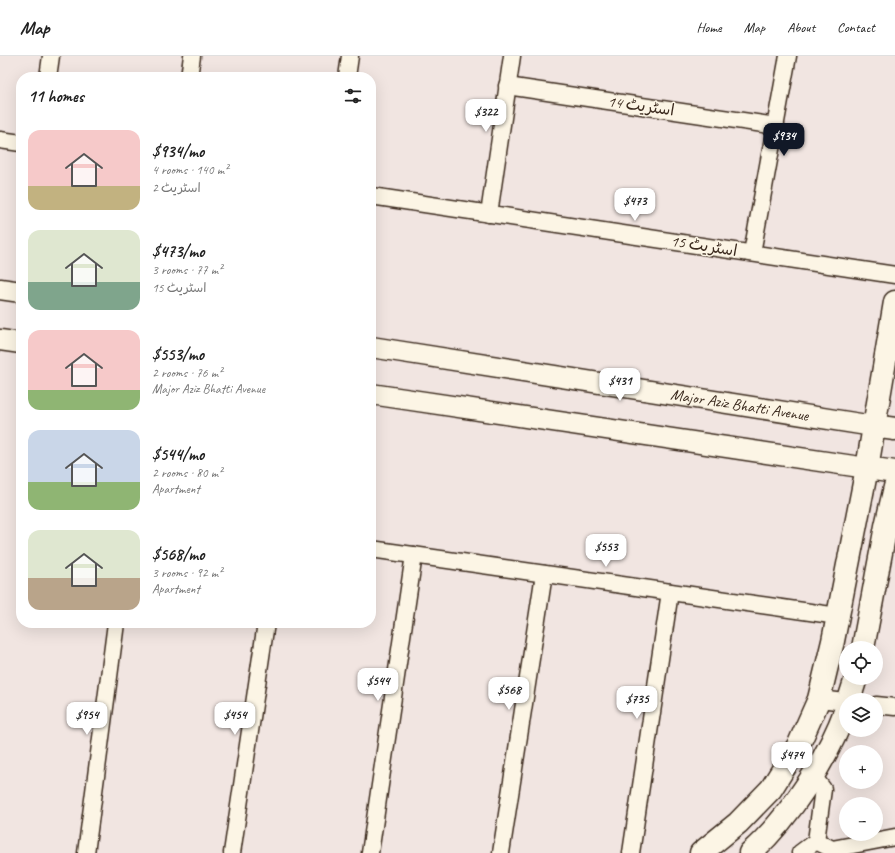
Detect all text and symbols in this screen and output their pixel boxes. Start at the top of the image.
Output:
text: Map [20,16,50,40]
text: Home [696,19,722,36]
text: Map [744,19,765,36]
text: About [787,19,815,36]
text: Contact [837,19,875,36]
icon: filters [342,85,364,107]
text: 11 homes [28,86,84,107]
street label: اسٹریٹ 14 [606,91,676,121]
pin: $322 [462,99,510,133]
text: $322 [474,104,498,120]
pin: $934 [760,123,808,157]
text: $934 [772,128,796,144]
text: $934/mo [152,141,204,162]
icon: home [60,146,108,194]
text: 4 rooms · 140 m² [152,162,228,178]
text: اسٹریٹ 2 [152,180,201,196]
pin: $473 [611,188,659,222]
text: $473 [623,193,647,209]
street label: اسٹریٹ 15 [669,231,739,261]
text: $473/mo [152,241,204,262]
icon: home [60,246,108,294]
text: 3 rooms · 77 m² [152,262,222,278]
text: اسٹریٹ 15 [152,280,207,296]
text: $553/mo [152,344,204,365]
icon: home [60,346,108,394]
text: 2 rooms · 76 m² [152,365,222,381]
pin: $431 [596,368,644,402]
text: $431 [608,373,632,389]
text: Major Aziz Bhatti Avenue [152,381,265,397]
street label: Major Aziz Bhatti Avenue [669,384,811,426]
text: $544/mo [152,444,204,465]
icon: home [60,446,108,494]
text: 2 rooms · 80 m² [152,465,222,481]
text: Apartment [152,481,200,497]
pin: $553 [582,534,630,568]
text: $553 [595,539,617,555]
text: $568/mo [152,544,204,565]
icon: home [60,546,108,594]
text: 3 rooms · 92 m² [152,565,222,581]
text: Apartment [152,581,200,597]
map controls [839,641,883,841]
button: locate [839,641,883,685]
pin: $544 [354,668,402,702]
text: $544 [366,673,390,689]
pin: $568 [485,677,533,711]
text: $568 [497,682,521,698]
pin: $735 [613,686,661,720]
text: $735 [625,691,649,707]
button: layers [839,693,883,737]
pin: $954 [63,702,111,736]
pin: $454 [211,702,259,736]
text: $954 [75,707,99,723]
text: $454 [223,707,247,723]
pin: $474 [768,742,816,776]
button: + [839,745,883,789]
text: $474 [780,747,804,763]
button: − [839,797,883,841]

